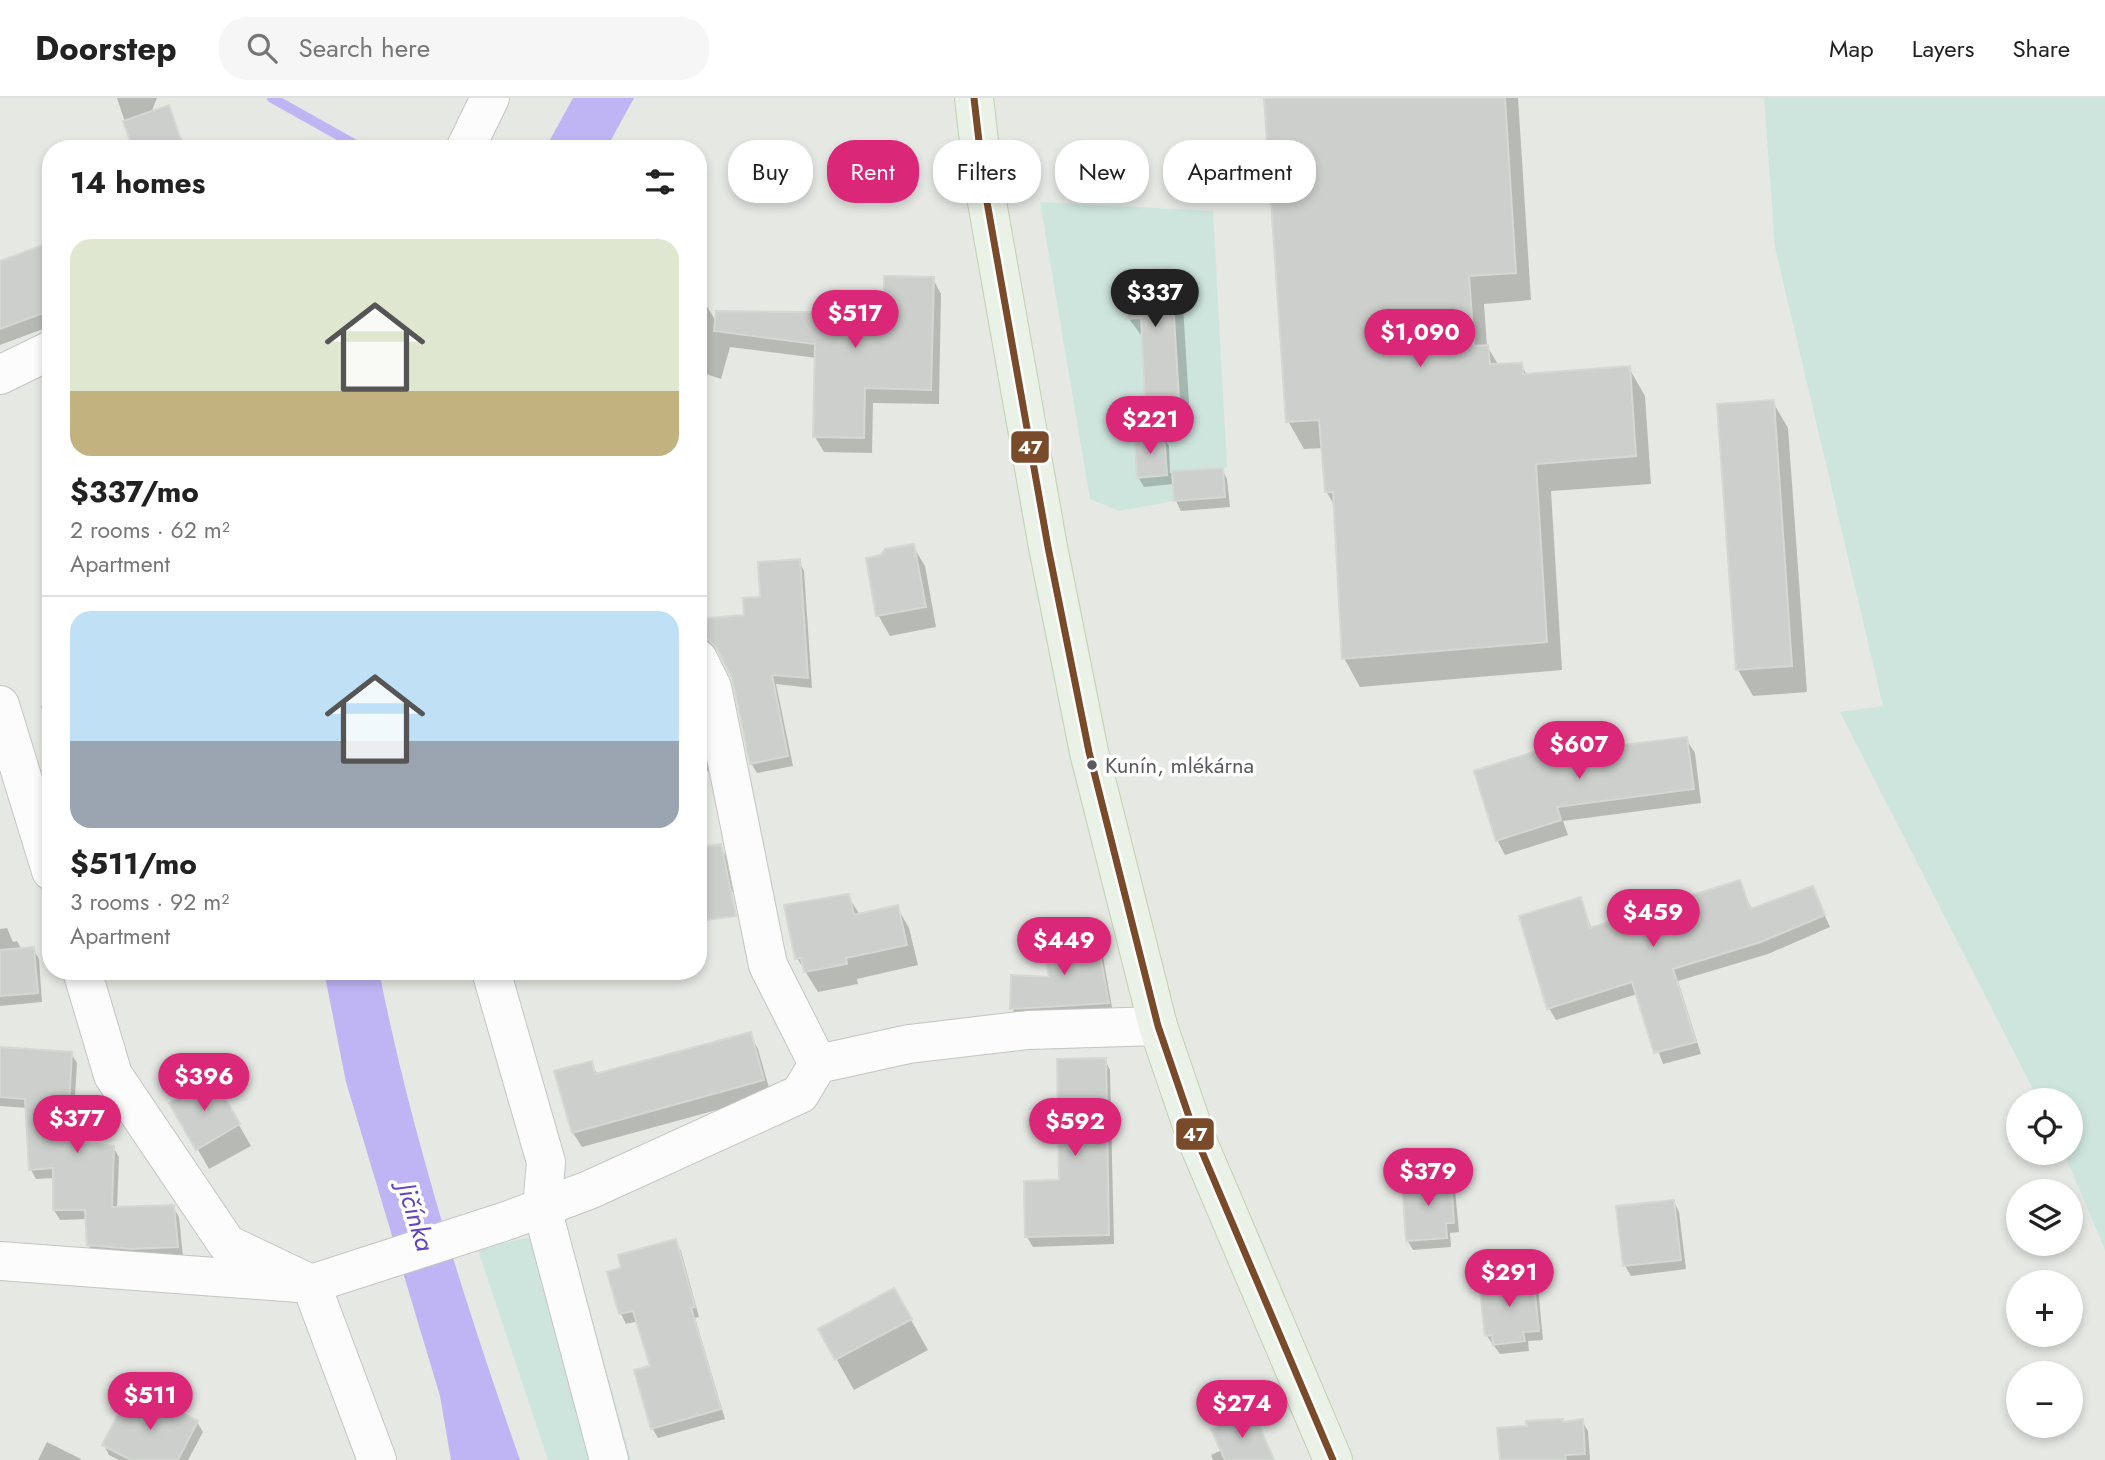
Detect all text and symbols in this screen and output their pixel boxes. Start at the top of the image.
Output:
search box [219,17,709,80]
text: Doorstep [35,25,177,72]
icon: search [243,29,281,67]
text: Search here [299,29,430,67]
text: Map [1829,31,1874,66]
text: Layers [1912,31,1974,66]
text: Share [2012,31,2070,66]
chip: Buy [728,140,813,203]
chip: Rent [827,140,919,203]
chip: Filters [933,140,1041,203]
chip: New [1055,140,1149,203]
chip: Apartment [1163,140,1316,203]
text: 14 homes [70,161,205,204]
icon: filters [641,163,679,201]
pin: $337 [1114,270,1196,329]
text: $337 [1127,275,1183,309]
icon: home [312,284,438,410]
pin: $517 [814,290,896,350]
text: $517 [828,296,882,330]
pin: $1,090 [1363,310,1477,369]
text: $1,090 [1380,315,1460,349]
pin: $221 [1109,396,1191,456]
text: $221 [1122,402,1178,436]
line badge: 47 [1010,430,1050,464]
text: 47 [1018,434,1043,461]
text: $337/mo [70,470,199,513]
text: 2 rooms · 62 m² [70,513,230,547]
text: Apartment [70,547,170,581]
icon: home [312,656,438,782]
pin: $607 [1538,722,1620,781]
text: $607 [1550,727,1608,761]
place label: Kunín, mlékárna [1105,749,1254,781]
marker: Kunín, mlékárna [1085,758,1099,772]
text: $511/mo [70,842,197,885]
text: 3 rooms · 92 m² [70,885,229,919]
pin: $459 [1612,890,1694,949]
text: $459 [1623,895,1683,929]
pin: $449 [1023,918,1105,977]
text: Apartment [70,919,170,953]
text: $449 [1033,923,1095,957]
pin: $396 [163,1054,245,1113]
text: $396 [174,1059,234,1093]
map controls [2006,1088,2083,1438]
button: locate [2006,1088,2083,1165]
pin: $377 [36,1096,118,1155]
pin: $592 [1034,1098,1116,1158]
text: $377 [49,1101,105,1135]
text: $592 [1045,1104,1105,1138]
line badge: 47 [1175,1117,1215,1151]
text: 47 [1183,1121,1208,1148]
pin: $379 [1387,1148,1469,1208]
text: $379 [1399,1154,1457,1188]
water label: Jičínka [386,1173,445,1257]
button: layers [2006,1179,2083,1256]
pin: $291 [1468,1250,1550,1309]
text: $291 [1481,1255,1537,1289]
button: + [2006,1270,2083,1347]
button: − [2006,1361,2083,1438]
pin: $511 [109,1372,191,1432]
text: $511 [124,1378,176,1412]
pin: $274 [1201,1380,1283,1440]
text: $274 [1212,1386,1272,1420]

